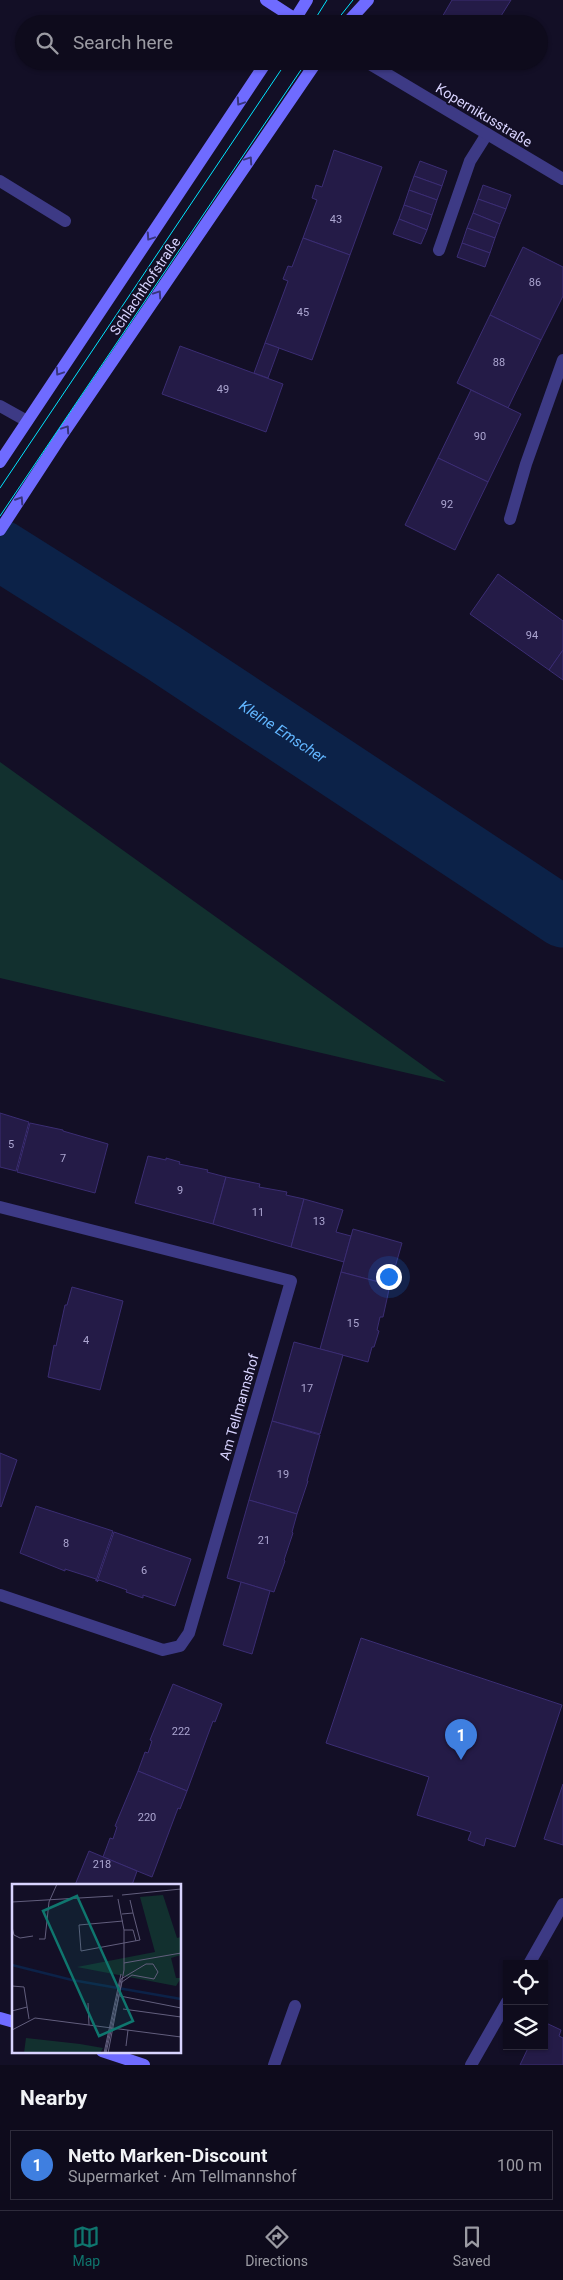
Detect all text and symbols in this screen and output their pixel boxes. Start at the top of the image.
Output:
search box [15,15,548,70]
icon: search [33,29,61,57]
text: Search here [73,31,173,54]
street label: Kopernikusstraße [433,80,535,150]
one-way arrow [237,96,246,106]
one-way arrow [243,156,252,166]
house number: 43 [330,213,342,226]
one-way arrow [146,232,156,241]
street label: Schlachthofstraße [106,234,184,338]
house number: 86 [529,276,541,289]
one-way arrow [152,291,161,300]
house number: 45 [297,306,309,319]
house number: 88 [493,356,505,369]
one-way arrow [56,366,65,376]
house number: 49 [217,383,229,396]
one-way arrow [60,425,69,434]
house number: 90 [474,430,486,443]
one-way arrow [14,496,23,505]
house number: 92 [441,498,453,511]
house number: 94 [526,629,538,642]
water label: Kleine Emscher [236,697,330,767]
house number: 5 [8,1138,14,1151]
house number: 7 [60,1152,66,1165]
house number: 9 [177,1184,183,1197]
house number: 11 [252,1206,264,1219]
house number: 13 [313,1215,325,1228]
your location [376,1264,402,1290]
house number: 15 [347,1317,359,1330]
house number: 4 [83,1334,89,1347]
street label: Am Tellmannshof [216,1352,262,1462]
house number: 17 [301,1382,313,1395]
house number: 19 [277,1468,289,1481]
house number: 21 [258,1534,270,1547]
house number: 8 [63,1537,69,1550]
house number: 6 [141,1564,147,1577]
pin: 1 [445,1719,477,1760]
house number: 222 [172,1725,190,1738]
house number: 220 [138,1811,156,1824]
house number: 218 [93,1858,111,1871]
inset map [12,1884,181,2052]
map controls [503,1960,548,2050]
button: locate [503,1960,548,2005]
button: layers [503,2005,548,2050]
text: Nearby [20,2086,87,2110]
text: Netto Marken-Discount [68,2144,267,2167]
text: 1 [32,2156,42,2175]
text: 100 m [497,2156,542,2175]
text: Supermarket · Am Tellmannshof [68,2167,296,2186]
tab: Map [72,2223,100,2269]
tab: Directions [245,2223,308,2269]
tab: Saved [453,2223,491,2269]

